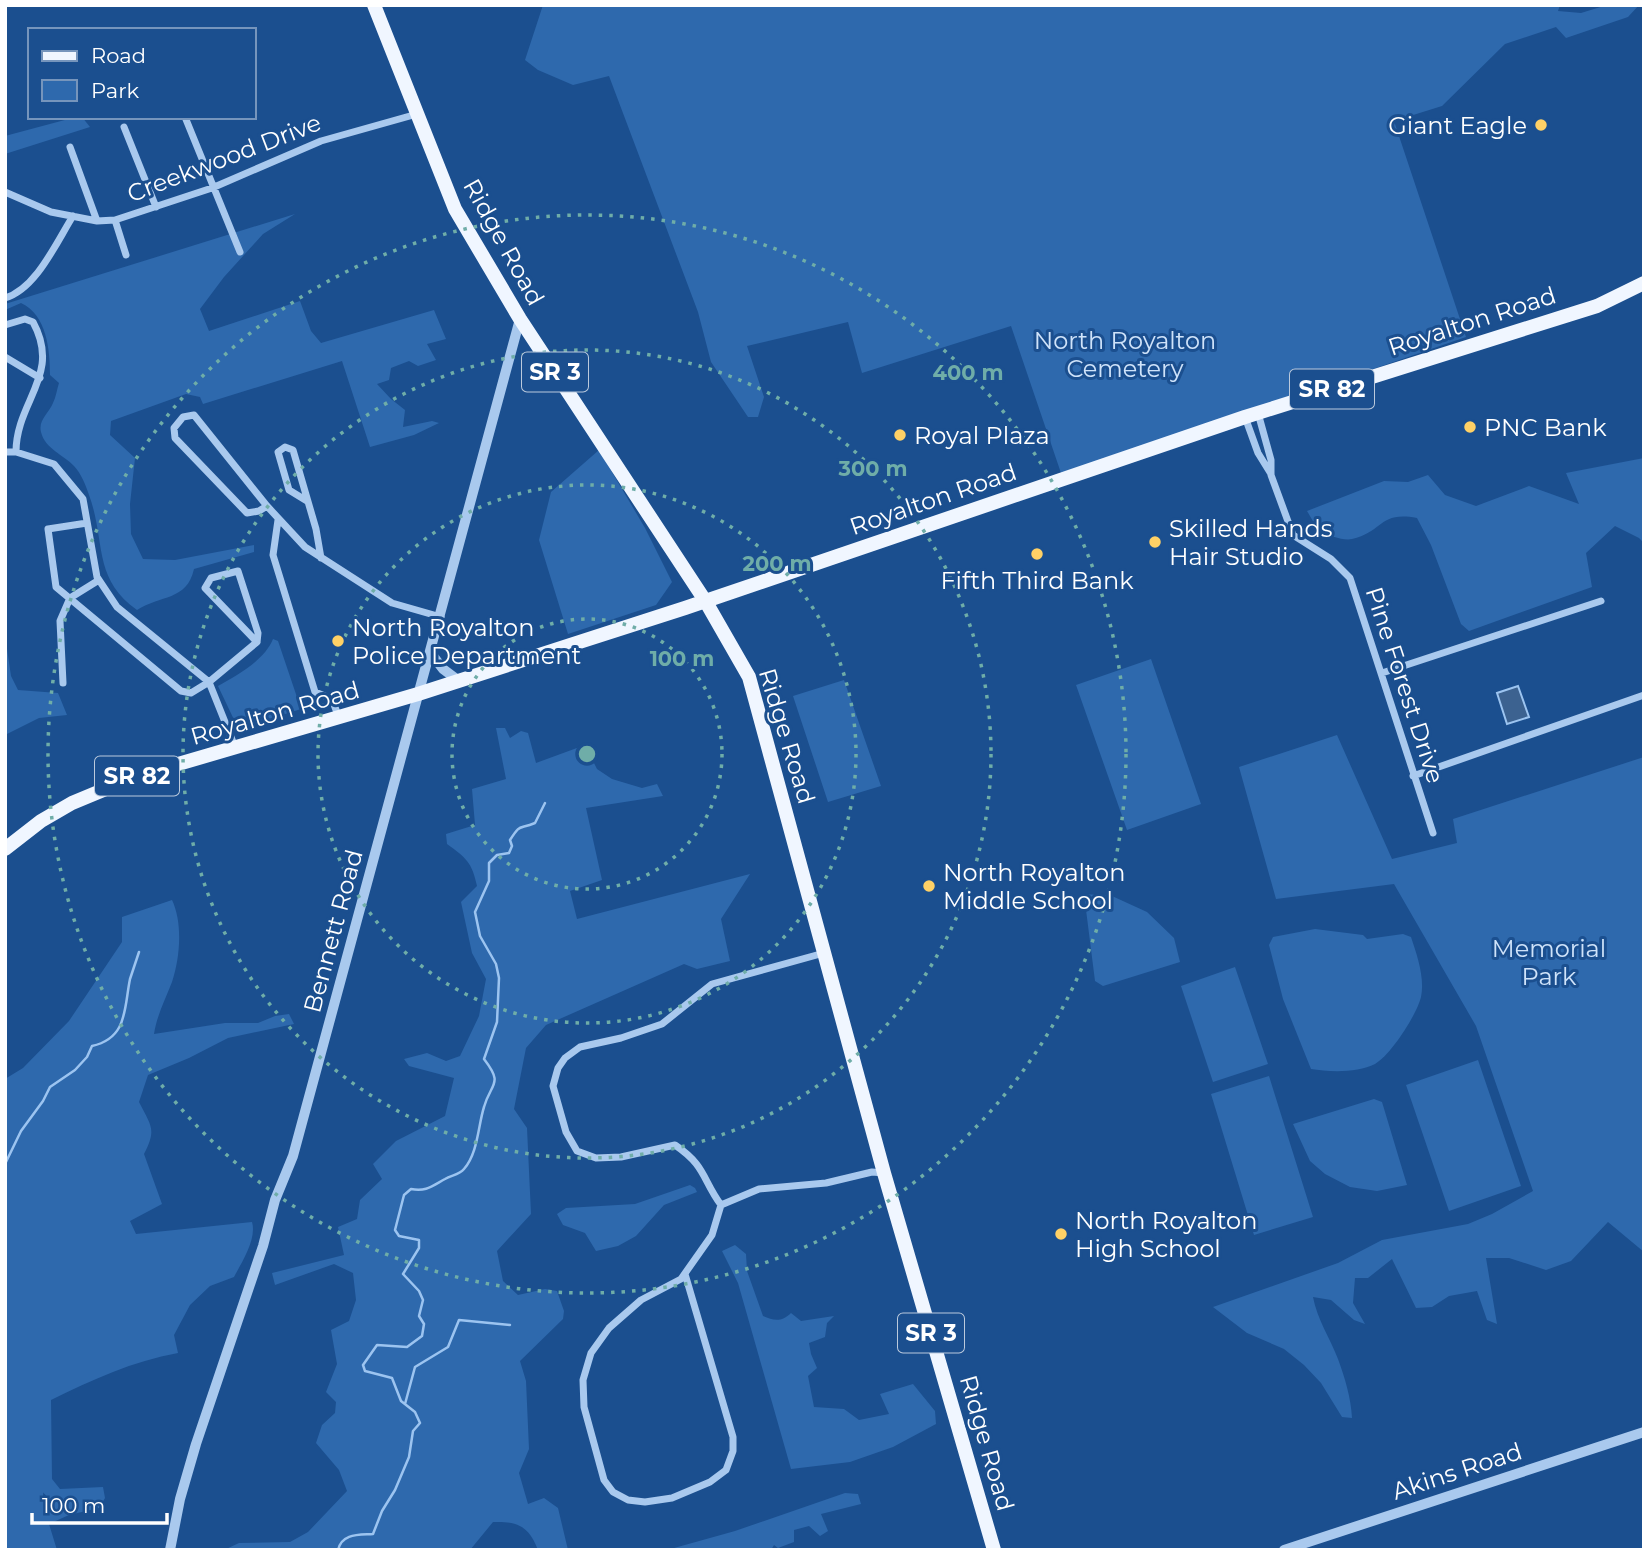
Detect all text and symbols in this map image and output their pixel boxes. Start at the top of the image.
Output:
legend [28,28,256,119]
text: Road [91,43,146,68]
text: Park [91,78,139,103]
street label: Creekwood Drive [123,108,325,208]
place label: Giant Eagle [1388,111,1527,140]
marker: Giant Eagle [1533,117,1549,133]
street label: Ridge Road [457,174,551,310]
street label: Royalton Road [1384,280,1560,362]
park label: North Royalton Cemetery [1034,326,1216,383]
road number: SR 3 [522,352,588,392]
text: 400 m [933,360,1003,385]
road number: SR 82 [1290,370,1374,408]
place label: PNC Bank [1484,413,1607,442]
marker: PNC Bank [1462,419,1478,435]
place label: Royal Plaza [914,421,1050,450]
marker: Royal Plaza [892,427,908,443]
text: 300 m [838,456,907,481]
street label: Royalton Road [846,457,1020,541]
place label: Skilled Hands Hair Studio [1169,514,1332,571]
marker: Skilled Hands Hair Studio [1147,534,1163,550]
marker: Fifth Third Bank [1029,546,1045,562]
text: 200 m [743,551,811,576]
place label: Fifth Third Bank [940,566,1134,595]
street label: Pine Forest Drive [1360,583,1450,787]
place label: North Royalton Police Department [352,613,582,670]
marker: North Royalton Police Department [330,633,346,649]
text: 100 m [650,646,714,671]
street label: Ridge Road [753,665,821,807]
street label: Royalton Road [187,675,363,751]
centre of rings [575,742,599,766]
road number: SR 82 [95,756,179,796]
street label: Bennett Road [297,846,369,1016]
place label: North Royalton Middle School [943,858,1125,915]
marker: North Royalton Middle School [921,878,937,894]
park label: Memorial Park [1492,934,1606,991]
place label: North Royalton High School [1075,1206,1257,1263]
marker: North Royalton High School [1053,1226,1069,1242]
road number: SR 3 [898,1314,964,1352]
street label: Ridge Road [954,1372,1020,1514]
street label: Akins Road [1388,1436,1526,1506]
scale bar [32,1482,166,1526]
text: 100 m [42,1493,105,1518]

